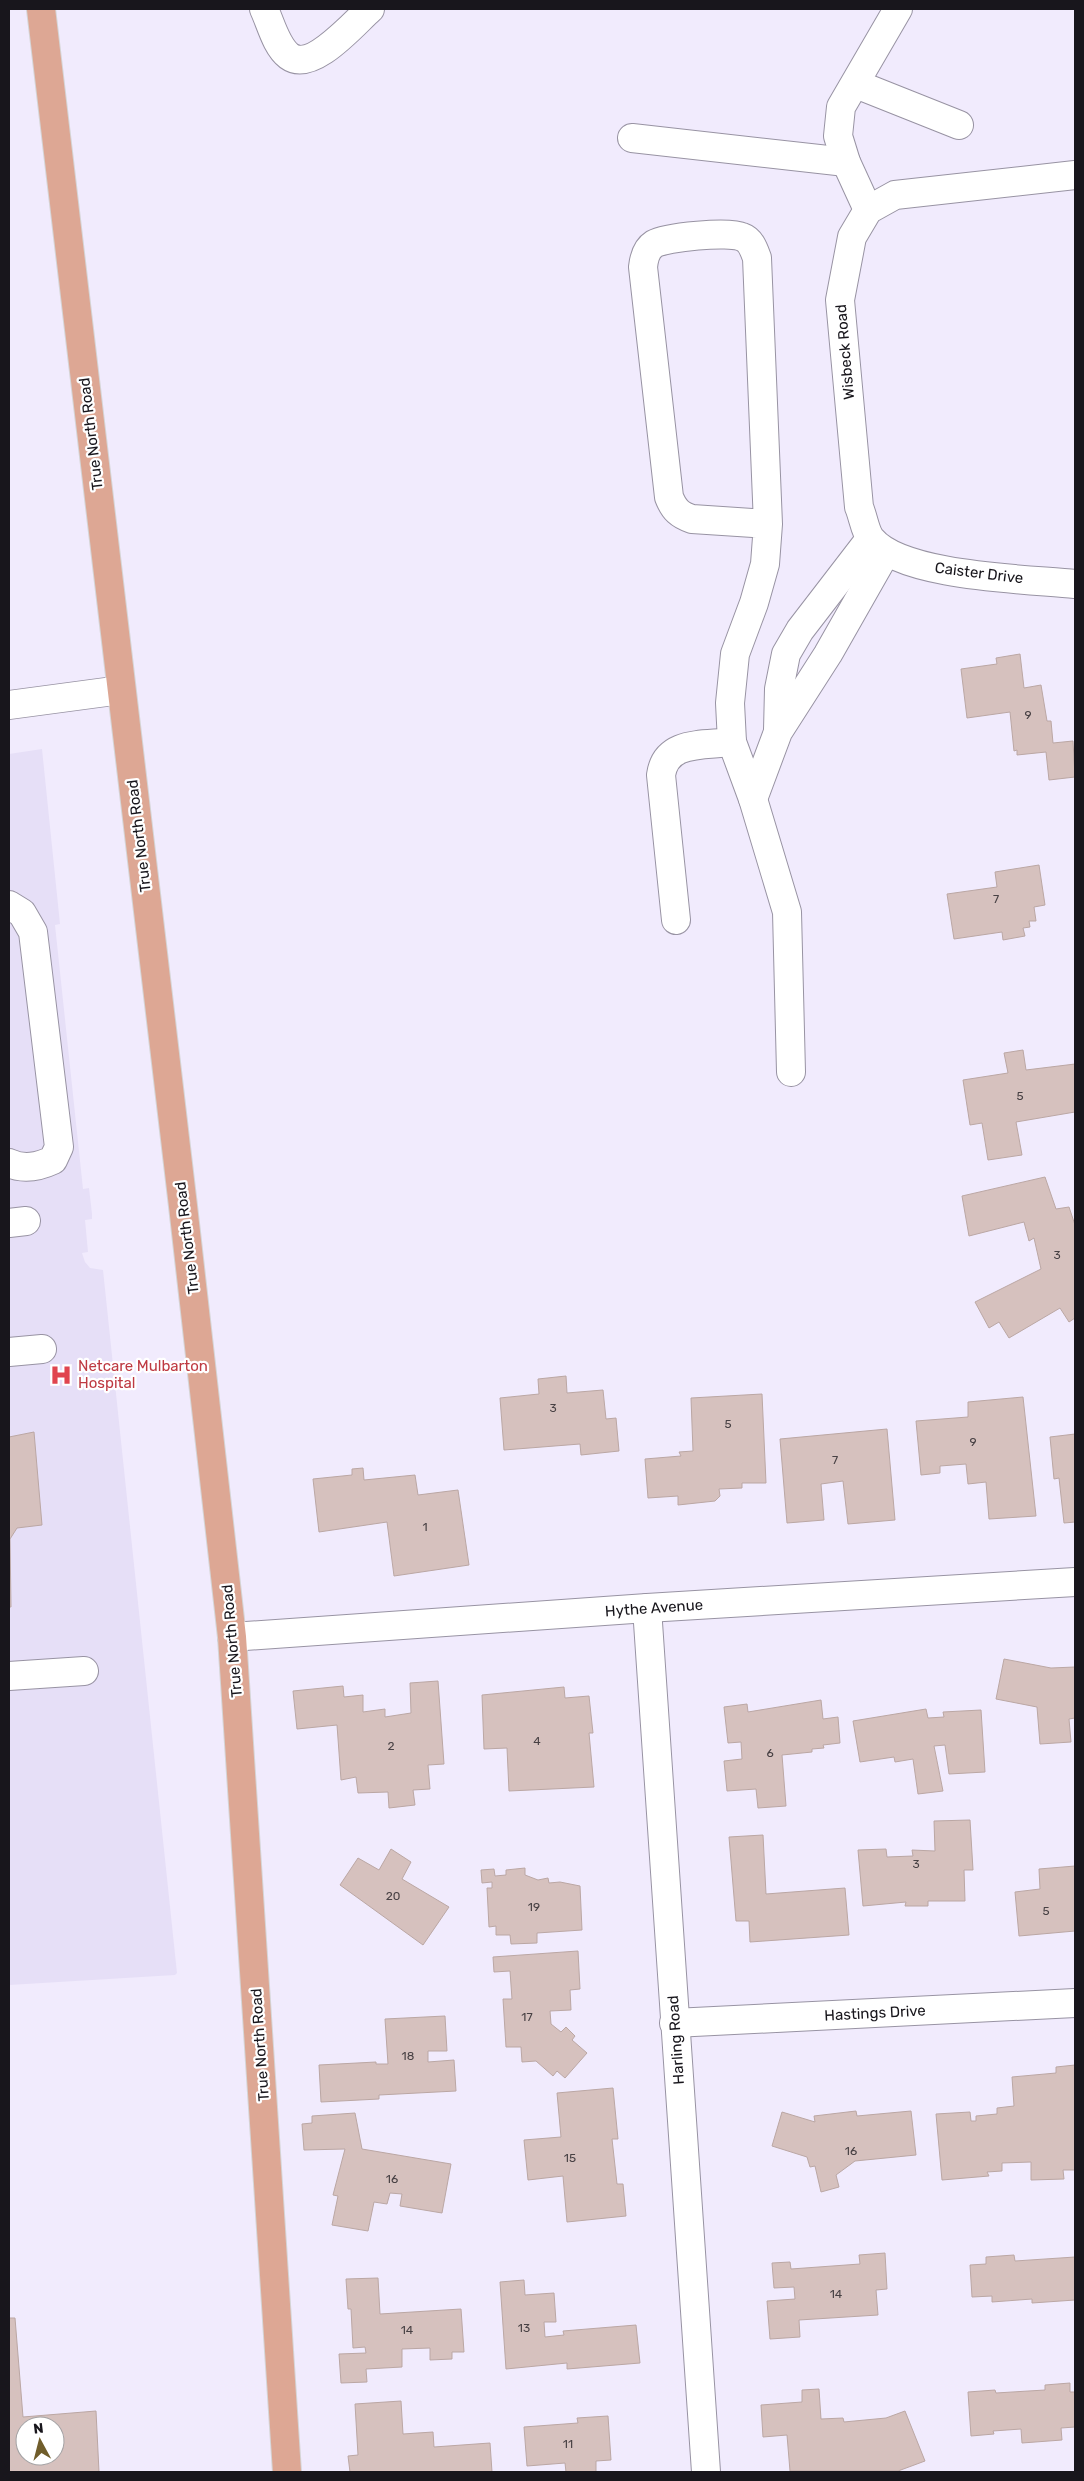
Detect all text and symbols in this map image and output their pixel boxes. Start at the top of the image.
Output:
street label: Wisbeck Road [832,304,858,400]
street label: True North Road [75,377,107,491]
street label: Caister Drive [934,559,1024,587]
house number: 9 [1024,708,1032,722]
street label: True North Road [123,779,155,893]
house number: 7 [993,892,999,906]
house number: 5 [1016,1089,1024,1103]
street label: True North Road [171,1181,203,1295]
house number: 3 [1053,1248,1061,1262]
place label: Netcare Mulbarton Hospital [78,1357,208,1392]
hospital icon: Netcare Mulbarton Hospital [48,1362,74,1388]
house number: 3 [549,1401,557,1415]
house number: 5 [724,1417,732,1431]
house number: 9 [969,1435,977,1449]
house number: 7 [832,1453,838,1467]
house number: 1 [422,1520,428,1534]
street label: True North Road [218,1584,246,1698]
street label: Hythe Avenue [604,1596,704,1620]
house number: 4 [533,1734,541,1748]
house number: 2 [387,1739,395,1753]
house number: 6 [766,1746,774,1760]
house number: 3 [912,1857,920,1871]
house number: 20 [386,1889,400,1903]
house number: 19 [528,1900,540,1914]
house number: 5 [1042,1904,1050,1918]
street label: True North Road [247,1988,273,2102]
street label: Harling Road [664,1995,688,2085]
street label: Hastings Drive [824,2001,926,2025]
house number: 17 [521,2010,533,2024]
house number: 18 [402,2049,414,2063]
house number: 16 [845,2144,857,2158]
house number: 15 [564,2151,576,2165]
house number: 16 [386,2172,398,2186]
house number: 14 [830,2287,843,2301]
house number: 13 [518,2321,530,2335]
house number: 14 [401,2323,414,2337]
north arrow [15,2416,65,2466]
text: N [32,2420,45,2438]
house number: 11 [563,2437,573,2451]

